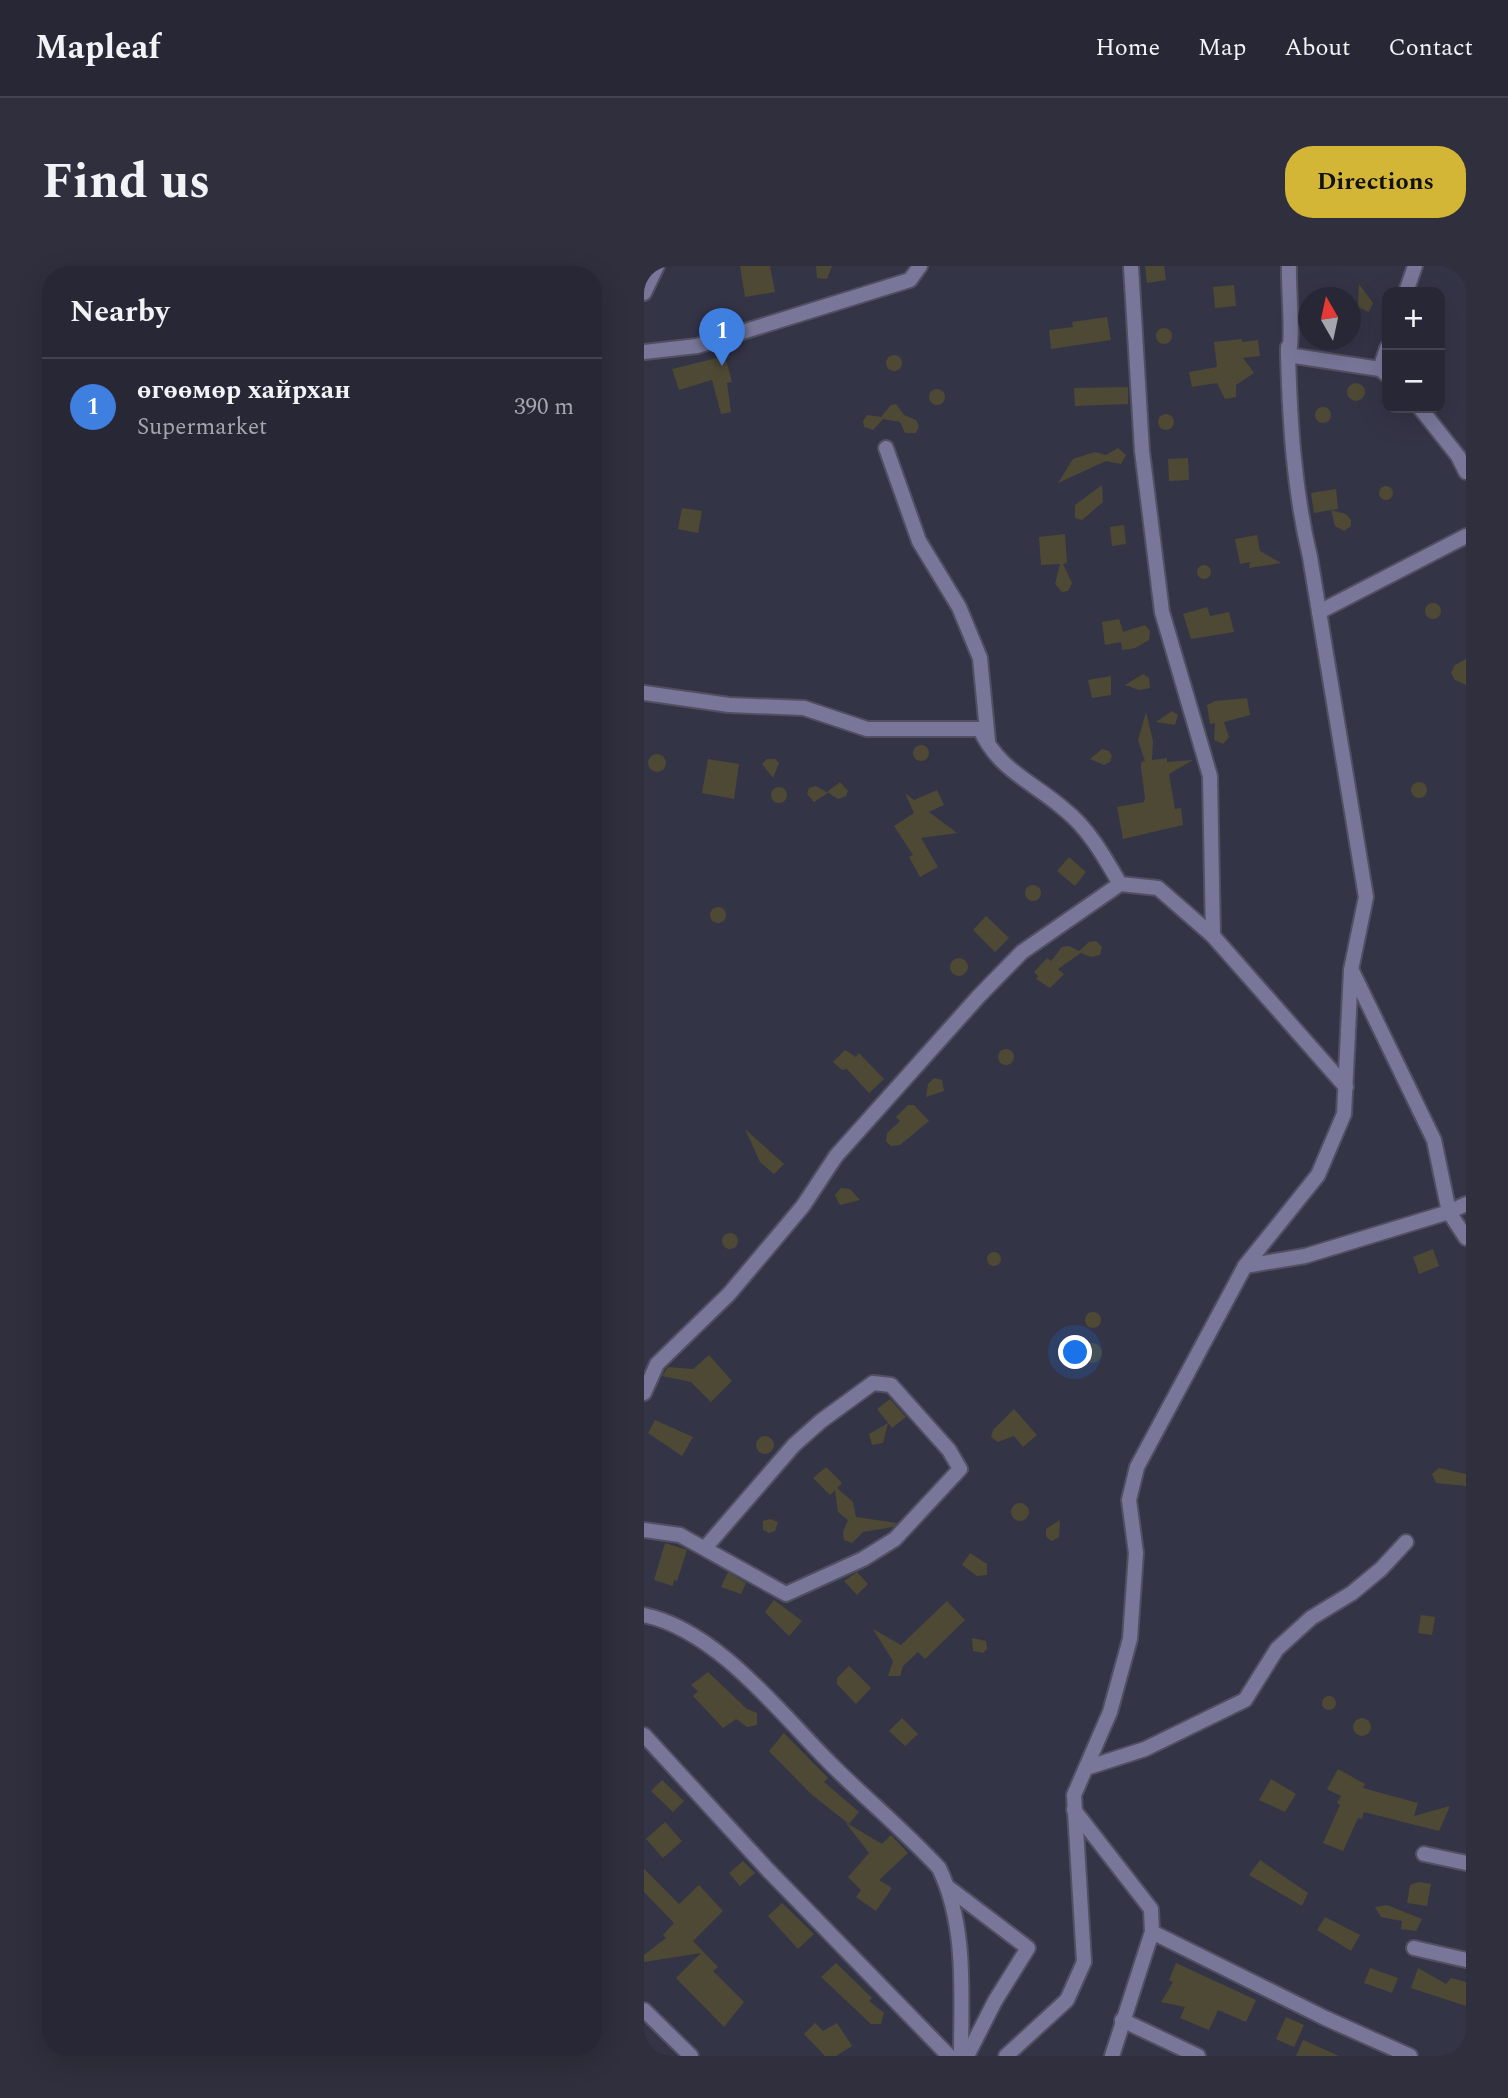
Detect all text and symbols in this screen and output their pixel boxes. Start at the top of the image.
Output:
text: Mapleaf [35,23,161,73]
text: Home [1095,30,1160,66]
text: Map [1198,30,1246,66]
text: About [1284,30,1350,66]
text: Contact [1388,30,1473,66]
text: Find us [42,145,210,220]
button: Directions [1285,146,1466,218]
north arrow [1298,287,1361,350]
map controls [1382,287,1445,413]
button: + [1382,287,1445,350]
text: Nearby [70,289,169,335]
pin: 1 [699,308,745,366]
button: − [1382,350,1445,413]
text: өгөөмөр хайрхан [137,370,350,410]
text: 1 [87,390,99,425]
text: 390 m [514,390,574,425]
text: Supermarket [137,410,267,445]
your location [1058,1335,1092,1369]

